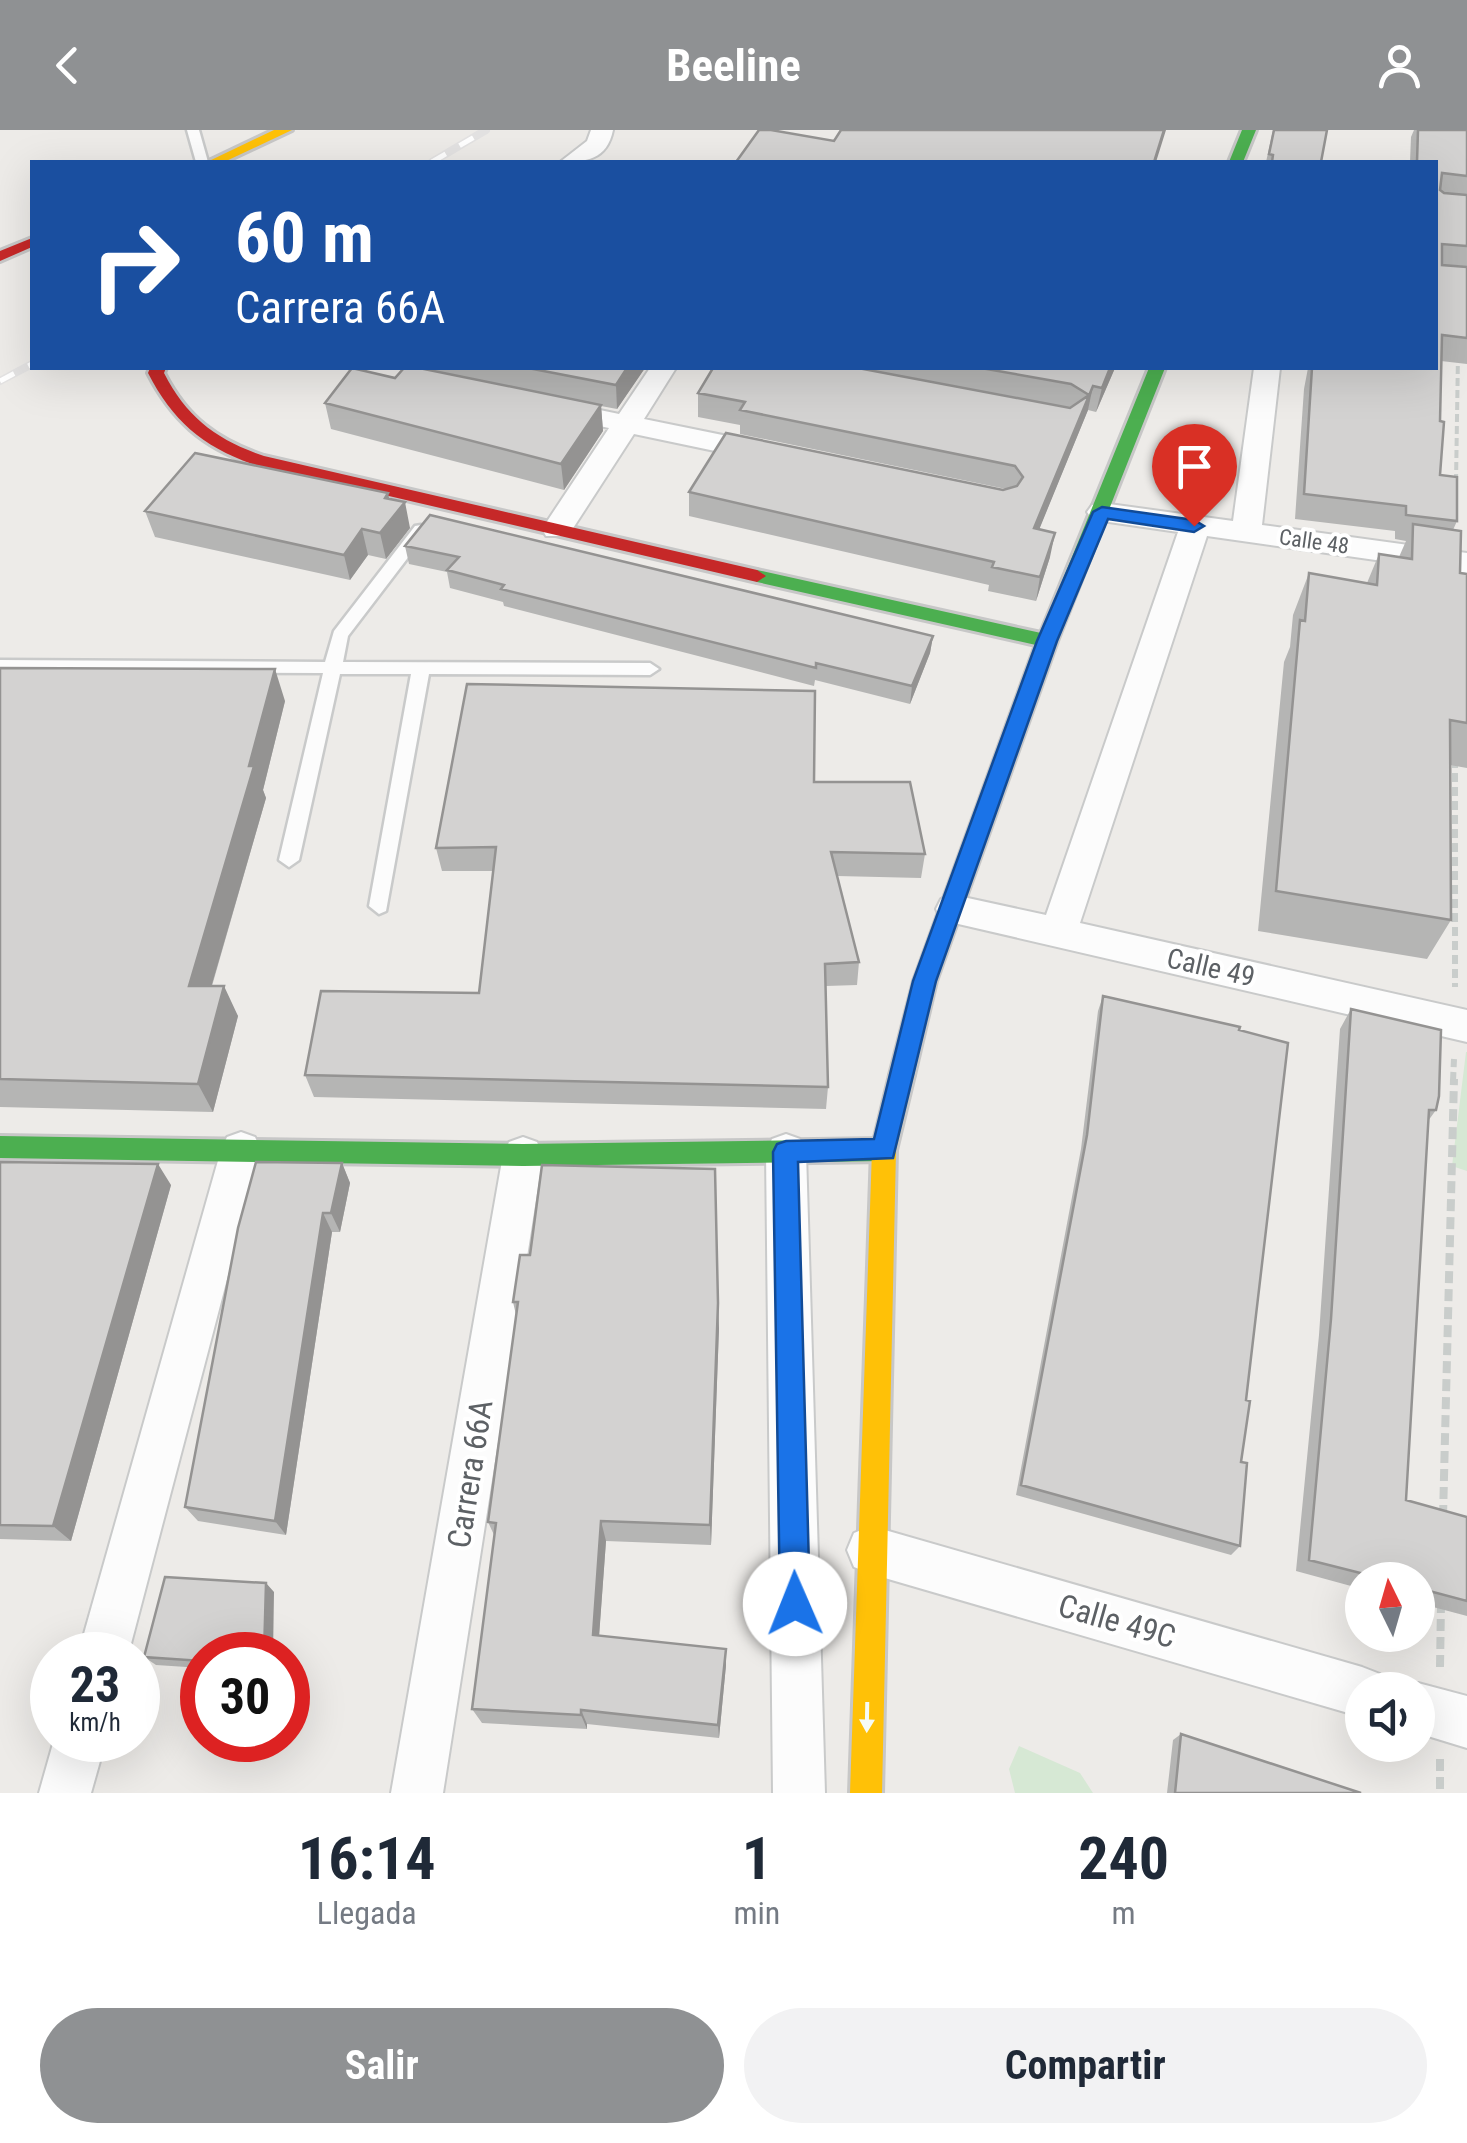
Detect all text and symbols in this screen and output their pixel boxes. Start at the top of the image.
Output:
icon: back [40,38,95,93]
icon: person [1372,38,1427,93]
text: Beeline [666,39,801,92]
text: 60 m [235,197,374,279]
icon: right [70,200,200,330]
text: Carrera 66A [235,281,445,334]
pin [1152,424,1237,527]
icon: arrive [1167,439,1222,494]
street label: Calle 48 [1277,524,1350,559]
street label: Calle 49 [1164,941,1258,994]
street label: Carrera 66A [440,1397,500,1551]
position arrow [743,1552,847,1656]
north arrow [1345,1562,1435,1652]
map controls [1345,1562,1435,1762]
street label: Calle 49C [1054,1586,1180,1656]
speed limit sign: 30 [180,1632,310,1762]
text: 23 [70,1656,120,1714]
button: sound [1345,1672,1435,1762]
one-way arrow [859,1702,875,1734]
text: km/h [69,1708,121,1737]
text: 16:14 [298,1823,436,1894]
text: 1 [742,1823,772,1894]
text: 240 [1078,1823,1169,1894]
text: Llegada [317,1894,417,1932]
text: min [733,1894,780,1932]
text: m [1112,1894,1136,1932]
button: Salir [40,2008,724,2123]
button: Compartir [744,2008,1427,2123]

